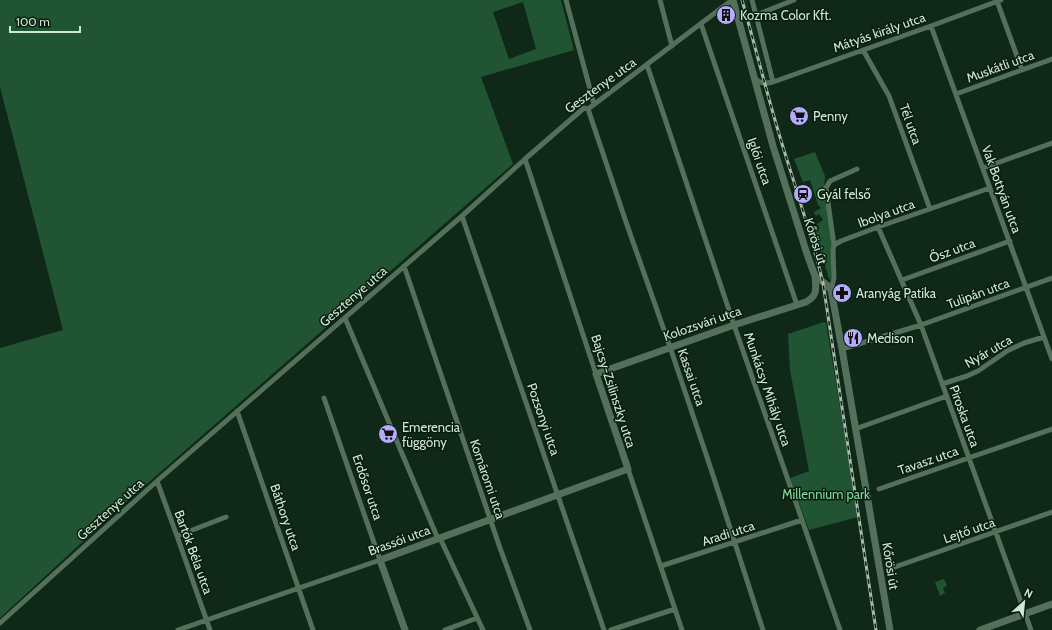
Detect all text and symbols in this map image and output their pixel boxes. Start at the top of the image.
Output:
building icon: Kozma Color Kft. [715,4,737,26]
place label: Kozma Color Kft. [740,7,832,23]
scale bar [10,8,80,34]
street label: Mátyás király utca [831,8,928,55]
text: 100 m [16,14,50,29]
street label: Muskátli utca [964,46,1037,86]
street label: Gesztenye utca [561,53,639,116]
street label: Tél utca [896,102,926,147]
supermarket icon: Penny [788,105,810,127]
place label: Penny [813,108,848,124]
street label: Iglói utca [745,135,776,187]
street label: Vak Bottyán utca [979,143,1026,236]
station icon: Gyál felső [792,183,814,205]
place label: Gyál felső [817,186,871,202]
street label: Ibolya utca [855,195,917,231]
street label: Kőrösi út [801,216,831,267]
street label: Ősz utca [926,233,978,266]
street label: Gesztenye utca [316,262,391,330]
street label: Tulipán utca [945,274,1012,312]
pharmacy icon: Aranyág Patika [831,282,853,304]
place label: Aranyág Patika [856,285,937,301]
street label: Kolozsvári utca [661,302,744,344]
restaurant icon: Medison [842,327,864,349]
street label: Munkácsy Mihály utca [741,330,795,449]
place label: Medison [867,330,914,346]
street label: Nyár utca [961,331,1015,371]
street label: Bajcsy-Zsilinszky utca [587,332,640,451]
street label: Kassai utca [675,346,710,408]
street label: Pozsonyi utca [524,381,564,458]
street label: Piroska utca [946,383,984,450]
place label: Emerencia függöny [402,419,461,450]
supermarket icon: Emerencia függöny [377,423,399,445]
street label: Komáromi utca [467,437,509,522]
street label: Tavasz utca [896,442,961,478]
street label: Erdősor utca [349,452,387,523]
street label: Gesztenye utca [73,474,147,543]
street label: Báthory utca [267,482,305,553]
park label: Millennium park [782,486,870,502]
street label: Bartók Béla utca [171,508,217,597]
street label: Lejtő utca [941,513,998,547]
street label: Aradi utca [700,517,757,549]
street label: Brassói utca [366,521,433,559]
street label: Kőrösi út [879,541,903,591]
north arrow [1004,582,1044,622]
text: N [1022,585,1035,601]

